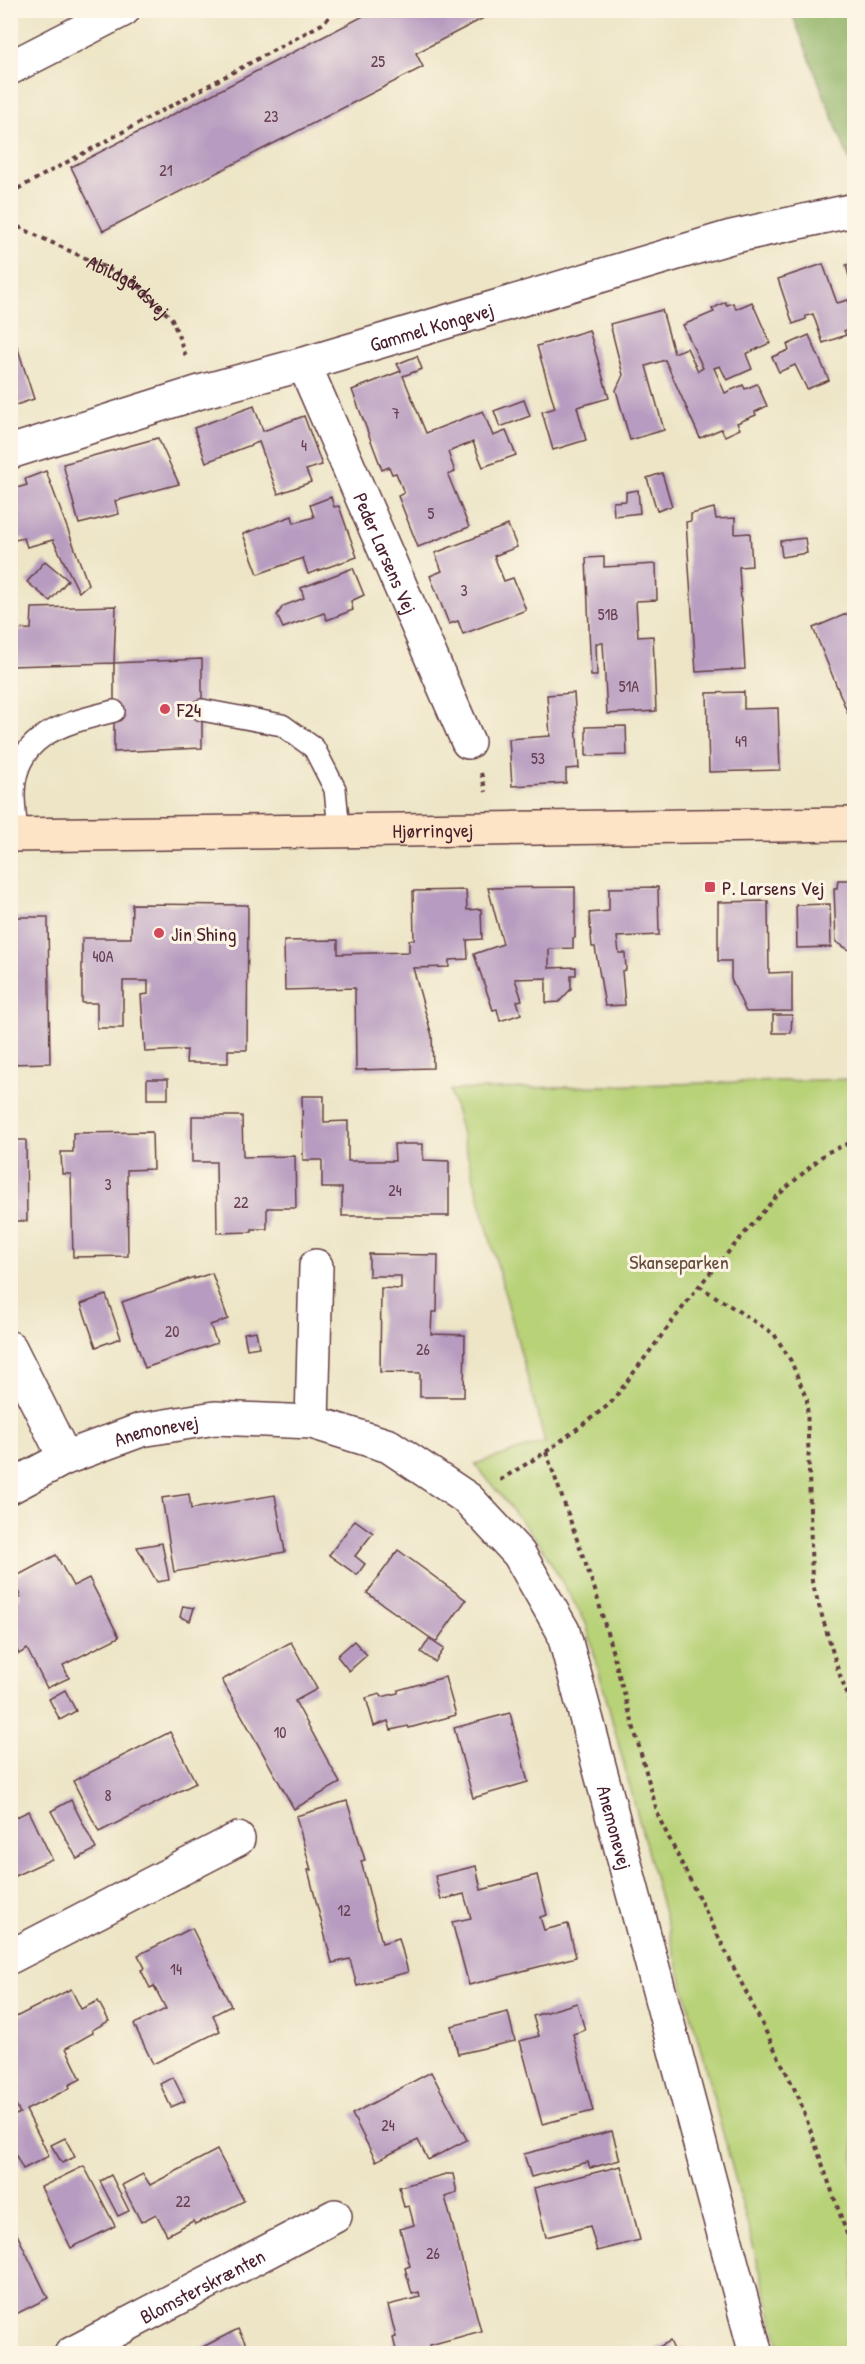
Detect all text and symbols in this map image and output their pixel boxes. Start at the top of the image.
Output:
house number: 25 [371,50,385,72]
house number: 23 [264,105,278,127]
house number: 21 [159,159,173,181]
street label: Abildgårdsvej [83,248,176,323]
street label: Gammel Kongevej [366,295,497,357]
house number: 7 [392,402,400,424]
house number: 4 [301,434,307,456]
street label: Peder Larsens Vej [348,488,424,618]
house number: 5 [428,502,435,524]
house number: 3 [460,579,468,601]
house number: 51B [598,603,618,625]
house number: 51A [619,675,639,697]
place label: F24 [176,696,201,723]
marker: F24 [158,702,172,716]
house number: 49 [735,730,747,752]
house number: 53 [531,747,545,769]
street label: Hjørringvej [392,815,474,844]
place label: P. Larsens Vej [722,874,824,901]
marker: P. Larsens Vej [703,880,717,894]
place label: Jin Shing [171,920,237,947]
marker: Jin Shing [152,926,166,940]
house number: 40A [93,945,114,967]
house number: 3 [104,1173,112,1195]
house number: 24 [388,1179,402,1201]
house number: 22 [234,1191,249,1213]
park label: Skanseparken [629,1248,729,1275]
house number: 20 [165,1320,179,1342]
house number: 26 [416,1338,430,1360]
street label: Anemonevej [110,1407,200,1452]
house number: 10 [274,1721,286,1743]
street label: Anemonevej [591,1782,640,1873]
house number: 8 [105,1784,112,1806]
house number: 12 [337,1899,351,1921]
house number: 14 [170,1958,182,1980]
house number: 24 [381,2114,395,2136]
house number: 22 [176,2190,191,2212]
street label: Blomsterskrænten [135,2242,269,2329]
house number: 26 [426,2242,440,2264]

